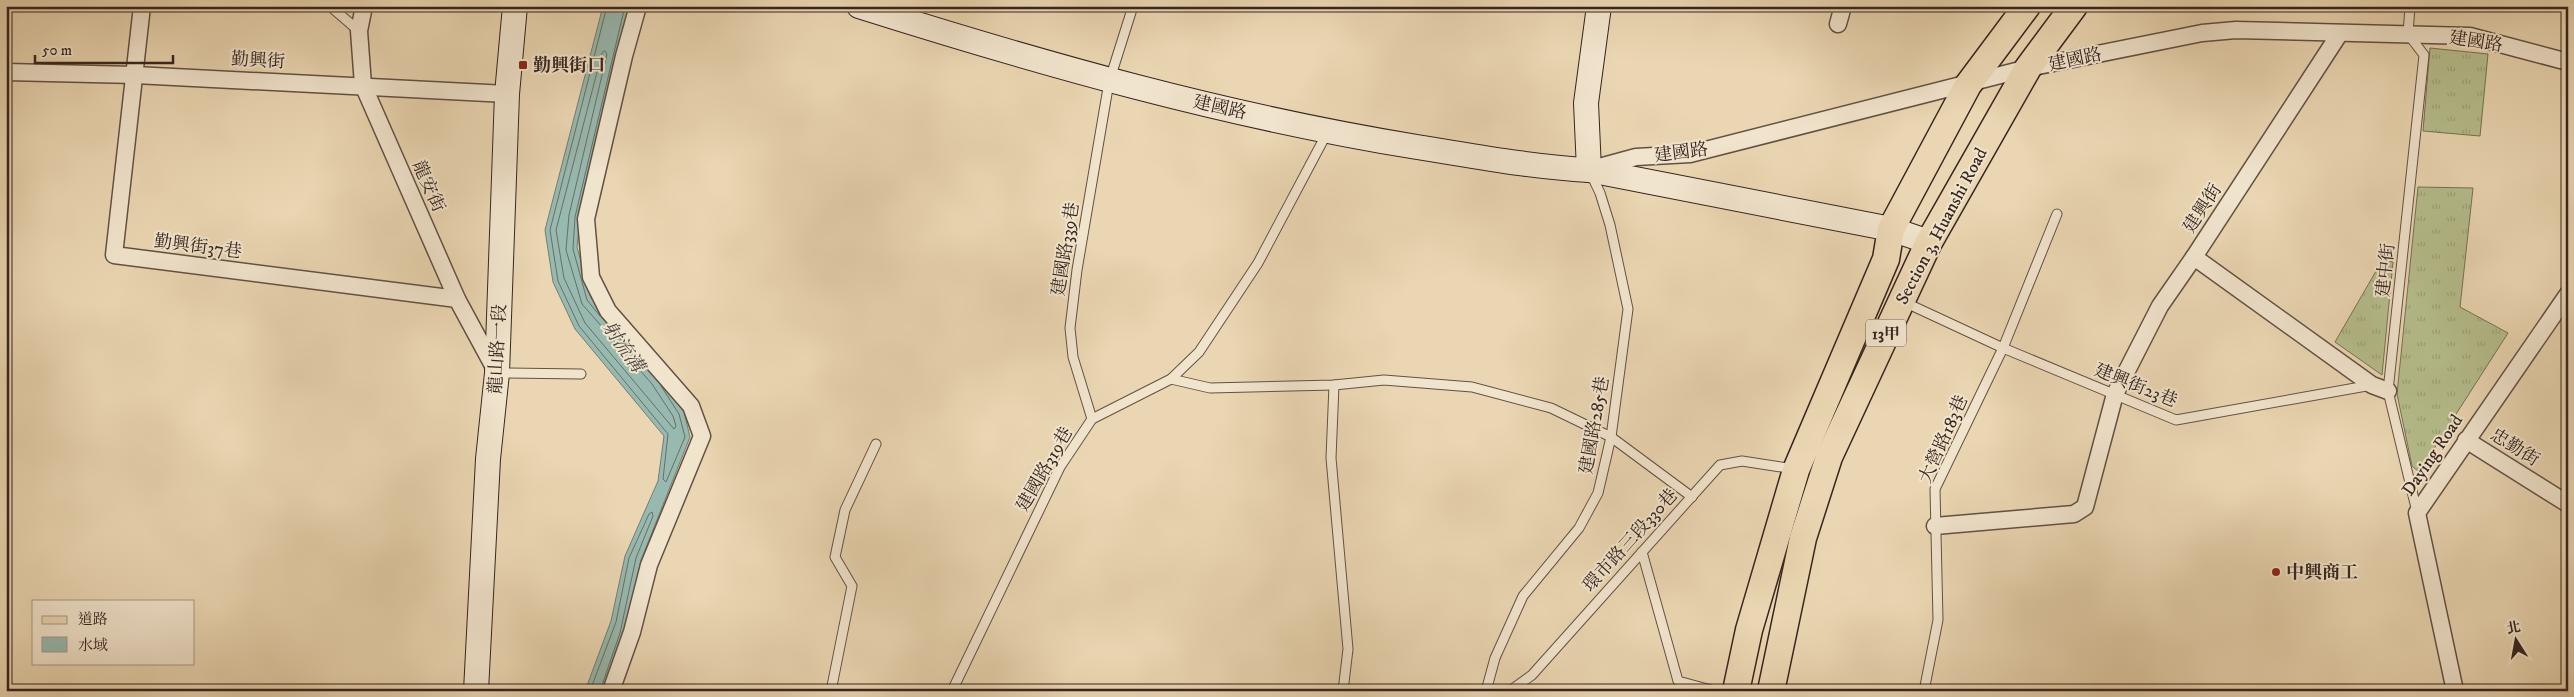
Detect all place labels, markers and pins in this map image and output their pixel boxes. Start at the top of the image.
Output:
place label: 勤興街口 [533,55,605,77]
marker: 勤興街口 [517,59,529,71]
place label: 中興商工 [2286,562,2358,584]
marker: 中興商工 [2270,566,2282,578]

